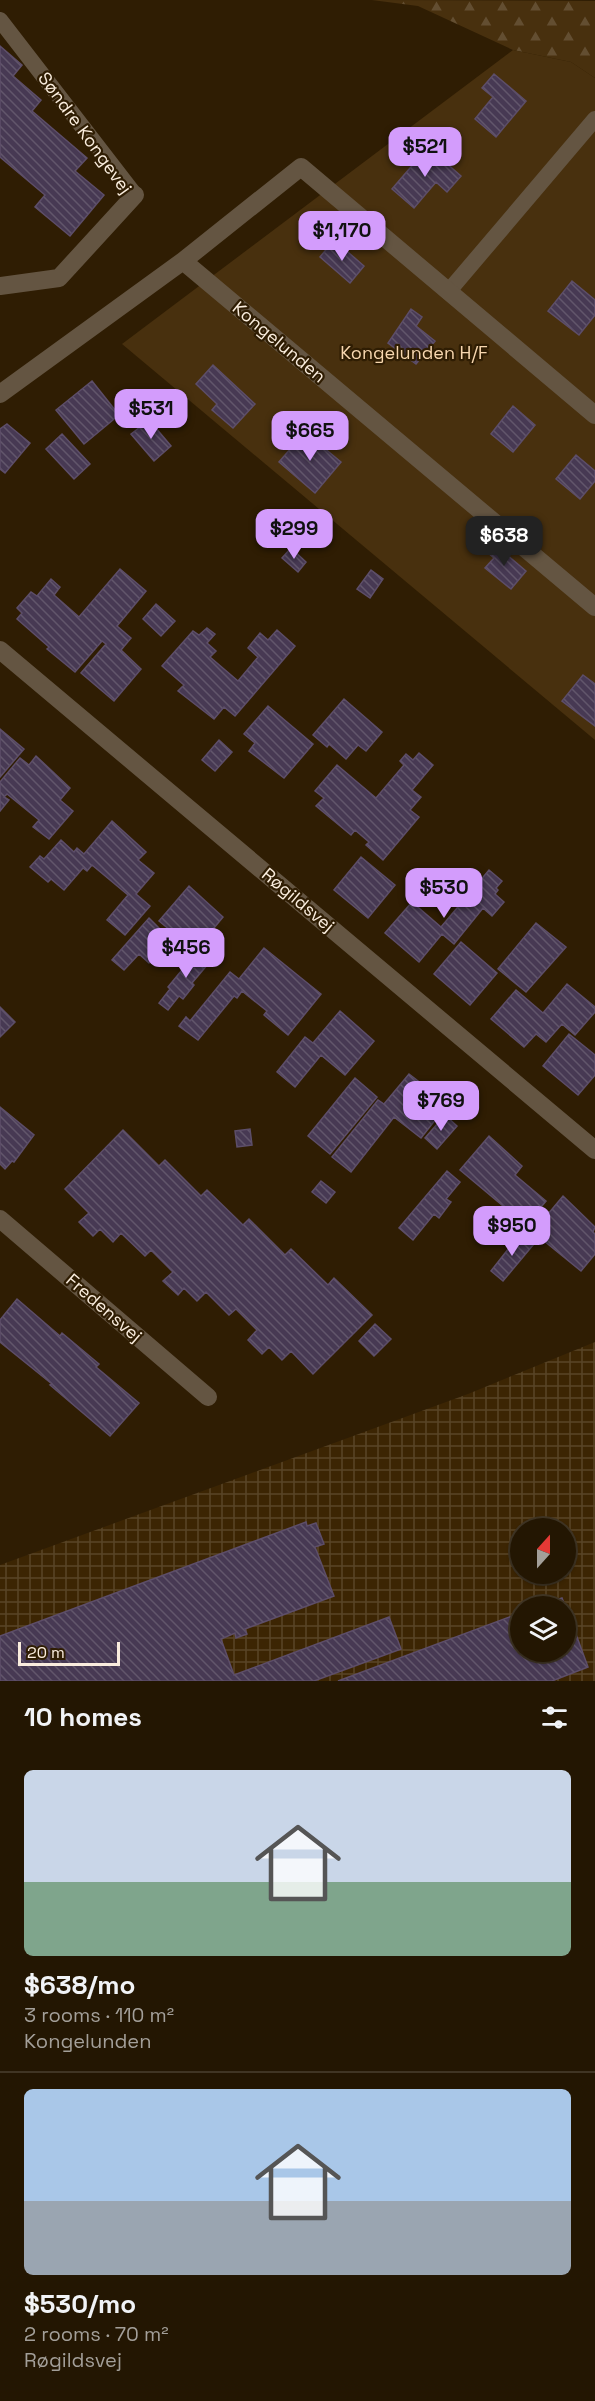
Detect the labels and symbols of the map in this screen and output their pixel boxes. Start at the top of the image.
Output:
street label: Søndre Kongevej [33,67,137,198]
pin: $521 [389,127,461,178]
pin: $1,170 [293,211,391,262]
street label: Kongelunden [228,296,331,387]
park label: Kongelunden H/F [340,341,488,364]
pin: $531 [115,389,187,440]
pin: $665 [274,411,346,462]
pin: $299 [258,509,330,560]
pin: $638 [468,516,540,567]
street label: Røgildsvej [257,863,339,937]
pin: $530 [408,868,480,919]
pin: $456 [150,928,222,979]
pin: $769 [405,1081,477,1132]
pin: $950 [476,1206,548,1257]
street label: Fredensvej [61,1268,147,1347]
north arrow [510,1518,576,1584]
scale bar [18,1639,120,1666]

